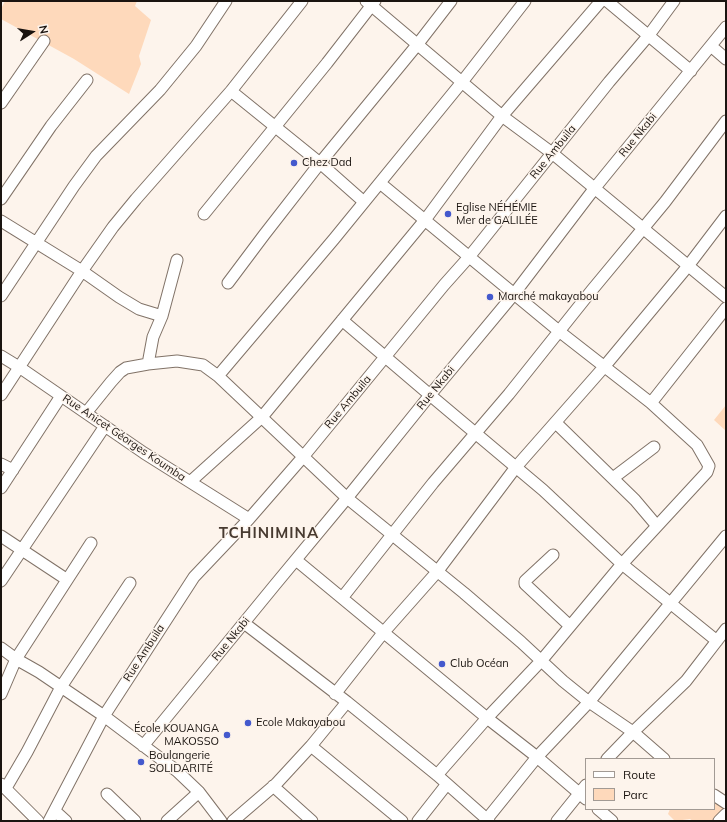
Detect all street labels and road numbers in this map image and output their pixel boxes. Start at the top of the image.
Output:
street label: Rue Nkabi [616,110,660,160]
street label: Rue Ambuila [527,122,579,182]
street label: Rue Nkabi [414,363,458,413]
street label: Rue Ambuila [322,373,374,431]
street label: Rue Anicet Géorges Koumba [60,392,188,484]
street label: Rue Nkabi [209,614,253,664]
street label: Rue Ambuila [121,622,167,684]

